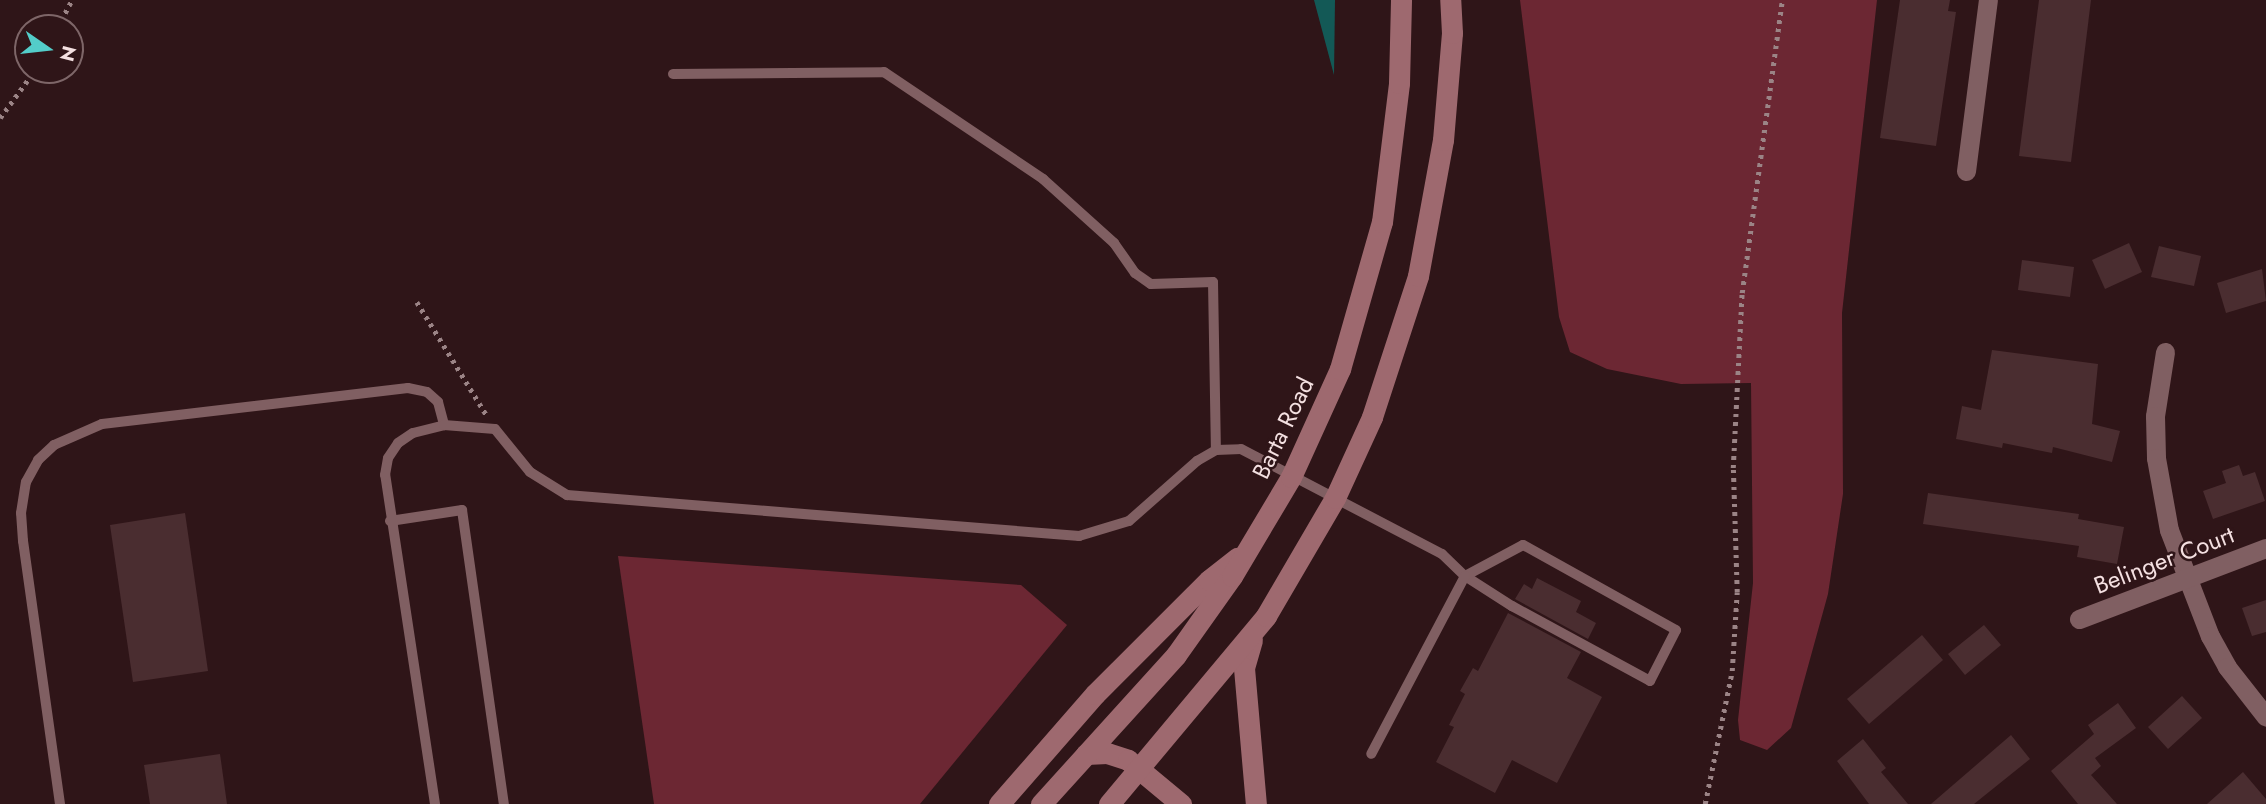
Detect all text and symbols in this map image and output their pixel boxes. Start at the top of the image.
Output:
north arrow [14,14,84,84]
text: N [53,43,83,64]
street label: Barta Road [1246,373,1320,483]
street label: Belinger Court [2090,520,2238,600]

